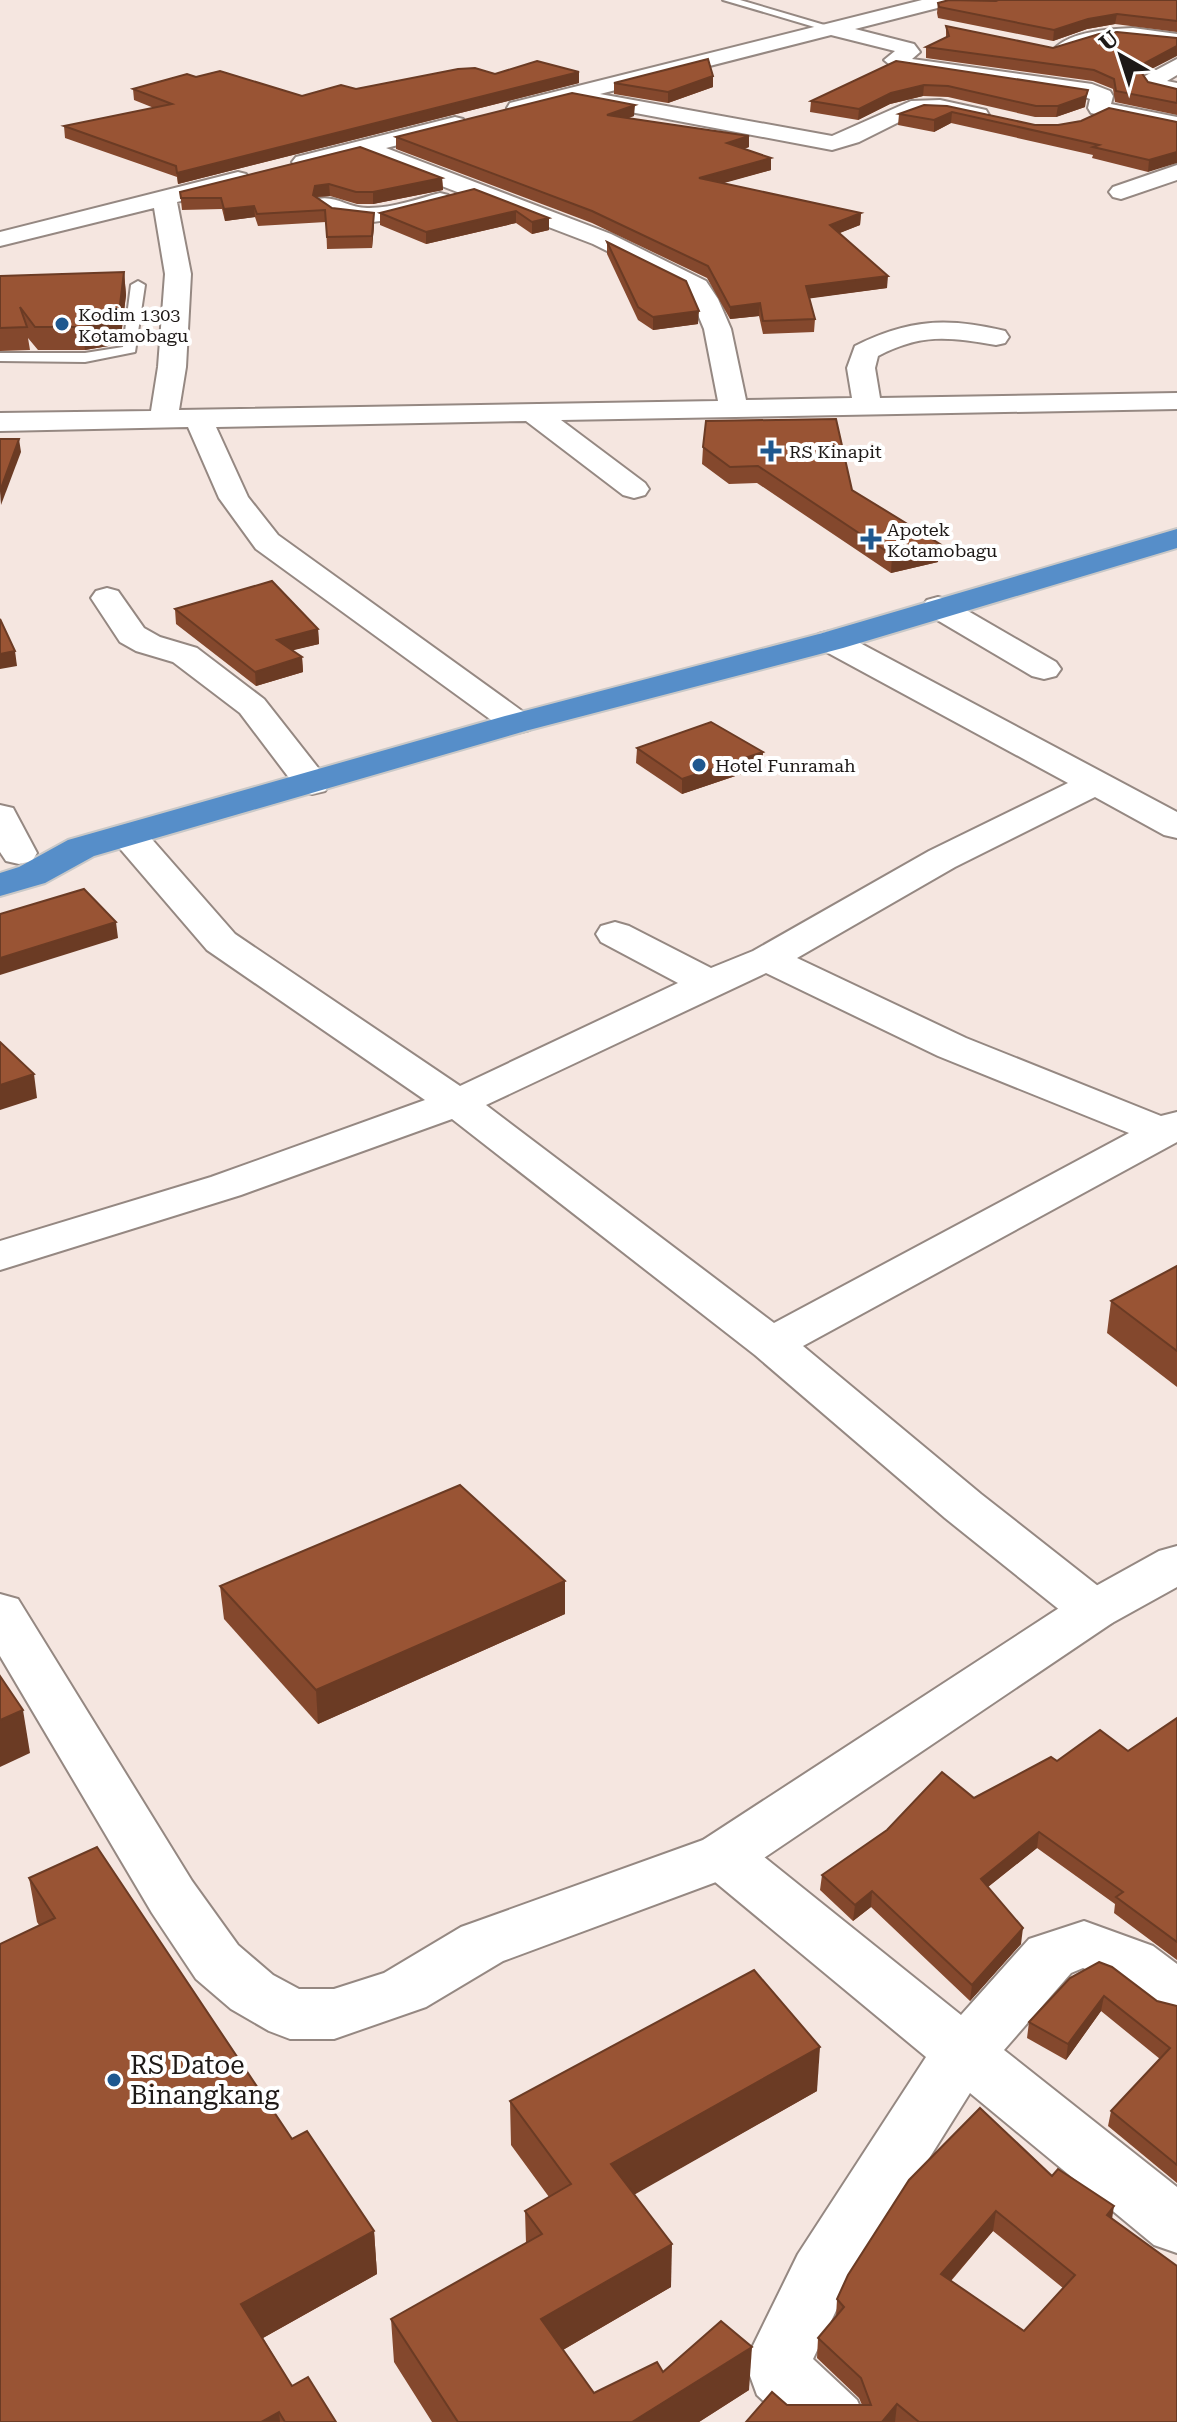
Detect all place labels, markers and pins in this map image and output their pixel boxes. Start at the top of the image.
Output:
place label: Kodim 1303 Kotamobagu [78,304,188,346]
marker: Kodim 1303 Kotamobagu [53,315,71,333]
marker: RS Kinapit [760,440,782,462]
place label: RS Kinapit [789,441,882,462]
place label: Apotek Kotamobagu [887,519,997,561]
marker: Apotek Kotamobagu [862,530,880,548]
place label: Hotel Funramah [715,755,856,776]
marker: Hotel Funramah [690,756,708,774]
place label: RS Datoe Binangkang [130,2050,280,2110]
marker: RS Datoe Binangkang [105,2071,123,2089]

